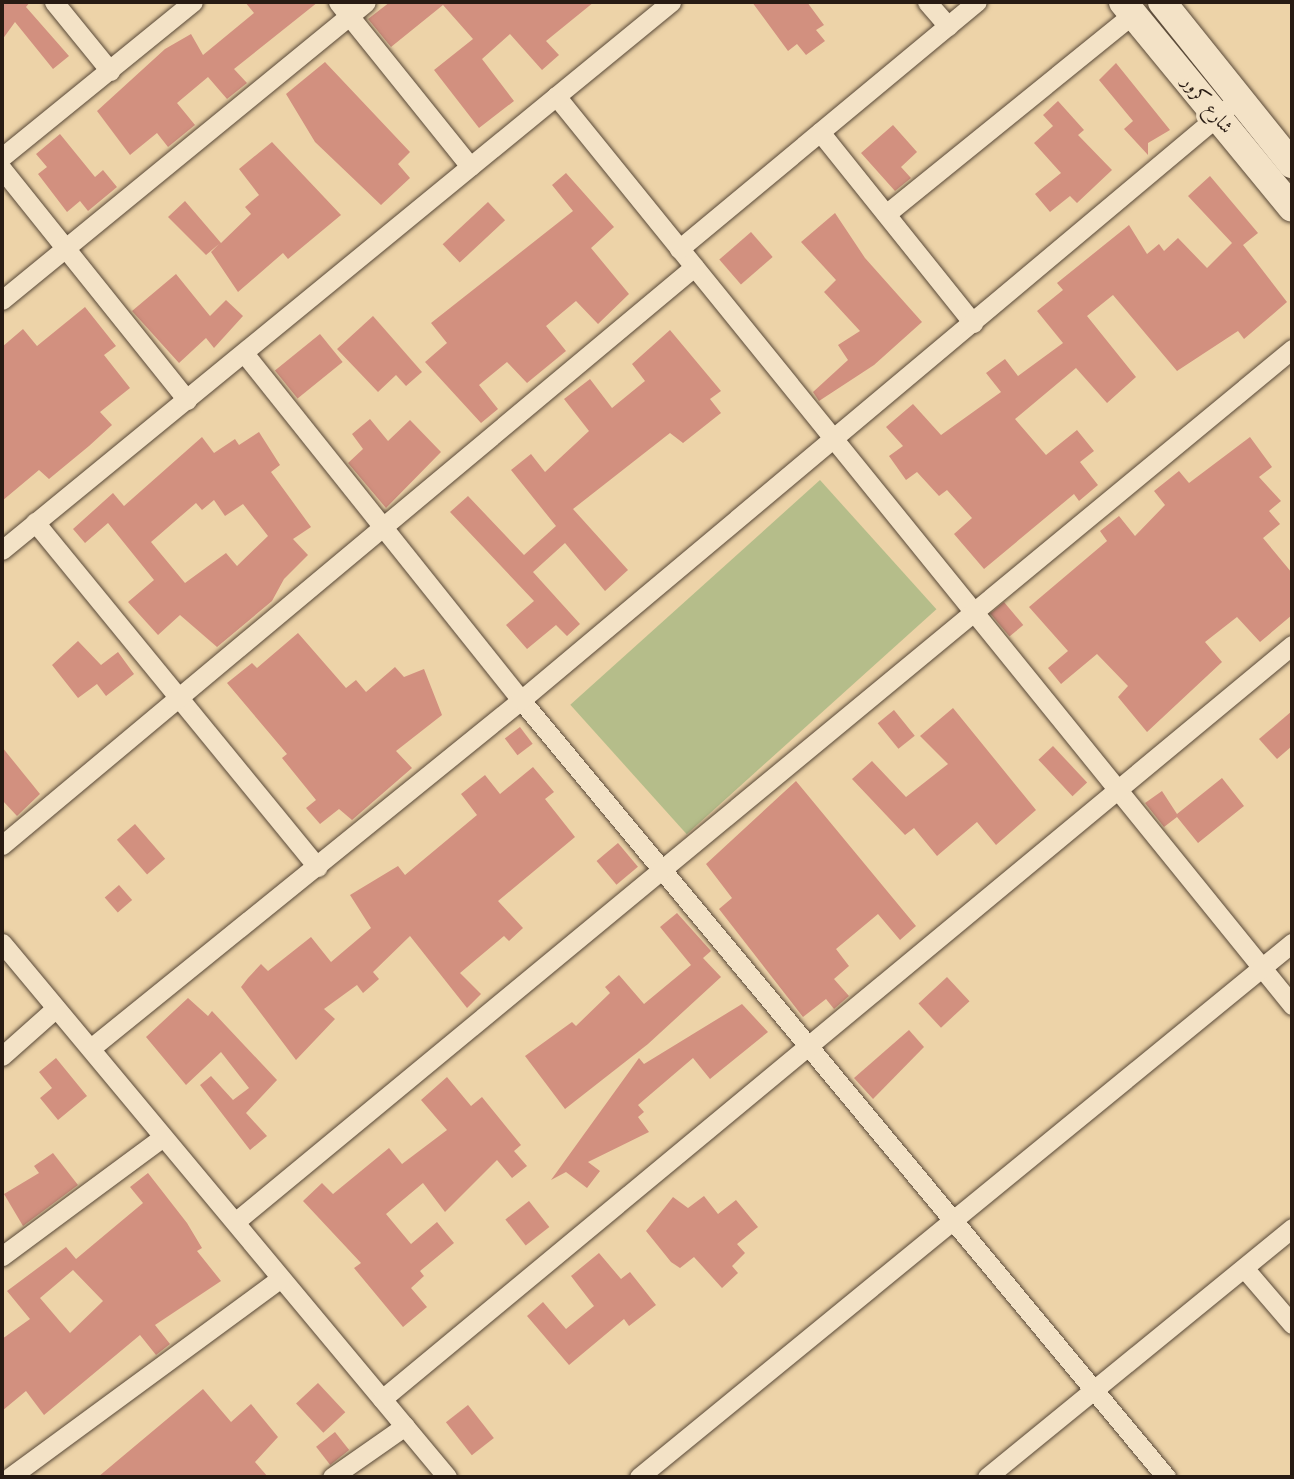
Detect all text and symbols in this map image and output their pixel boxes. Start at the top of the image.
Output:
street label: شارع كرور [1177,71,1237,139]

